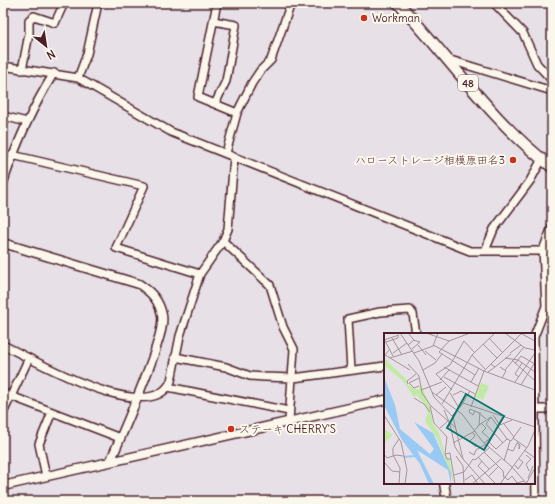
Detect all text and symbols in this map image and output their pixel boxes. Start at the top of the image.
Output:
place label: Workman [372,11,420,25]
marker: Workman [359,13,369,23]
north arrow [26,26,66,66]
text: N [44,47,58,63]
road number: 48 [458,75,478,91]
place label: ハローストレージ相模原田名3 [355,153,505,167]
marker: ハローストレージ相模原田名3 [508,155,518,165]
inset map [384,333,535,484]
place label: ステーキ CHERRY'S [239,422,336,436]
marker: ステーキ CHERRY'S [226,424,236,434]

